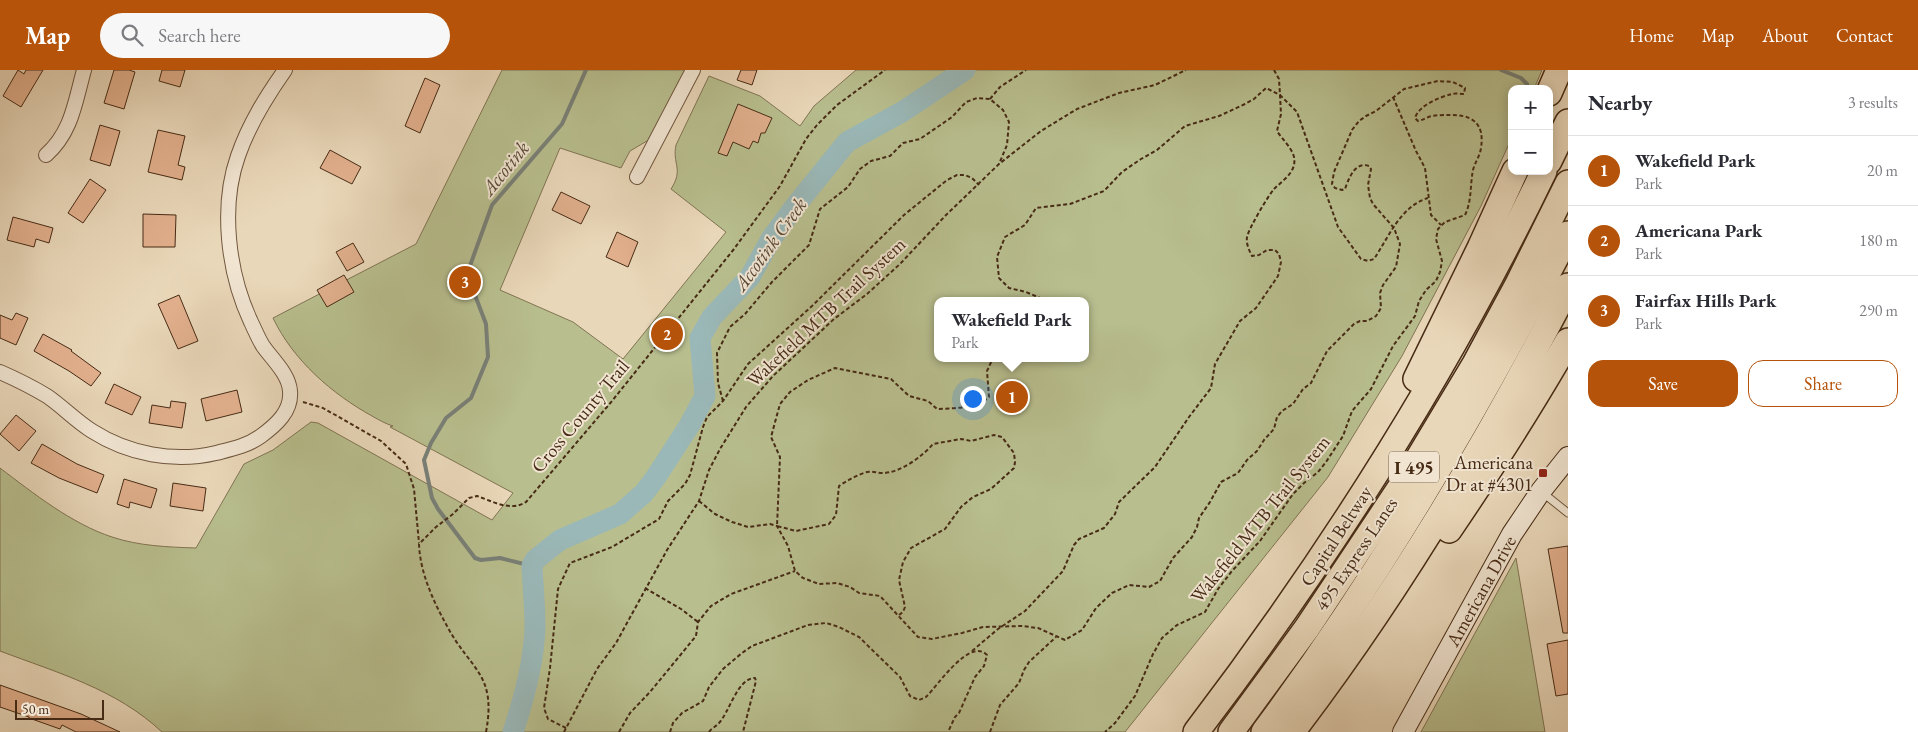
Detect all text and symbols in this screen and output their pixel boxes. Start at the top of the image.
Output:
search box [100,13,450,58]
text: Map [25,20,70,51]
icon: search [118,21,146,49]
text: Search here [158,23,241,48]
text: Home [1629,24,1674,47]
text: Map [1702,24,1734,47]
text: About [1762,24,1808,47]
text: Contact [1836,24,1893,47]
map controls [1508,85,1553,175]
button: + [1508,85,1553,130]
text: Nearby [1588,89,1652,116]
text: 3 results [1848,92,1898,113]
button: − [1508,130,1553,175]
water label: Accotink [474,135,535,202]
text: Wakefield Park [1635,148,1755,173]
text: 1 [1600,160,1608,181]
text: 20 m [1867,160,1898,181]
text: Park [1635,173,1662,194]
water label: Accotink Creek [726,192,813,297]
text: Americana Park [1635,218,1762,243]
text: 2 [1600,230,1608,251]
text: 180 m [1859,230,1898,251]
street label: Wakefield MTB Trail System [741,232,911,392]
text: Park [1635,243,1662,264]
pin: 3 [449,263,481,301]
text: Fairfax Hills Park [1635,288,1776,313]
popup [934,297,1089,362]
text: 3 [1600,300,1608,321]
text: 290 m [1859,300,1898,321]
text: Wakefield Park [951,307,1072,332]
text: Park [1635,313,1662,334]
pin: 2 [651,315,683,353]
text: Park [951,332,979,353]
street label: Cross County Trail [525,354,635,478]
button: Save [1588,360,1738,407]
button: Share [1748,360,1898,407]
pin: 1 [996,378,1028,416]
your location [960,386,986,412]
street label: Wakefield MTB Trail System [1185,430,1336,608]
place label: Americana Dr at #4301 [1446,450,1533,497]
road number: I 495 [1389,452,1439,482]
marker: Americana Dr at #4301 [1537,467,1549,479]
street label: Capital Beltway [1294,480,1378,591]
street label: 495 Express Lanes [1309,492,1403,616]
street label: Americana Drive [1440,531,1522,652]
scale bar [15,697,104,720]
text: 50 m [22,700,49,718]

